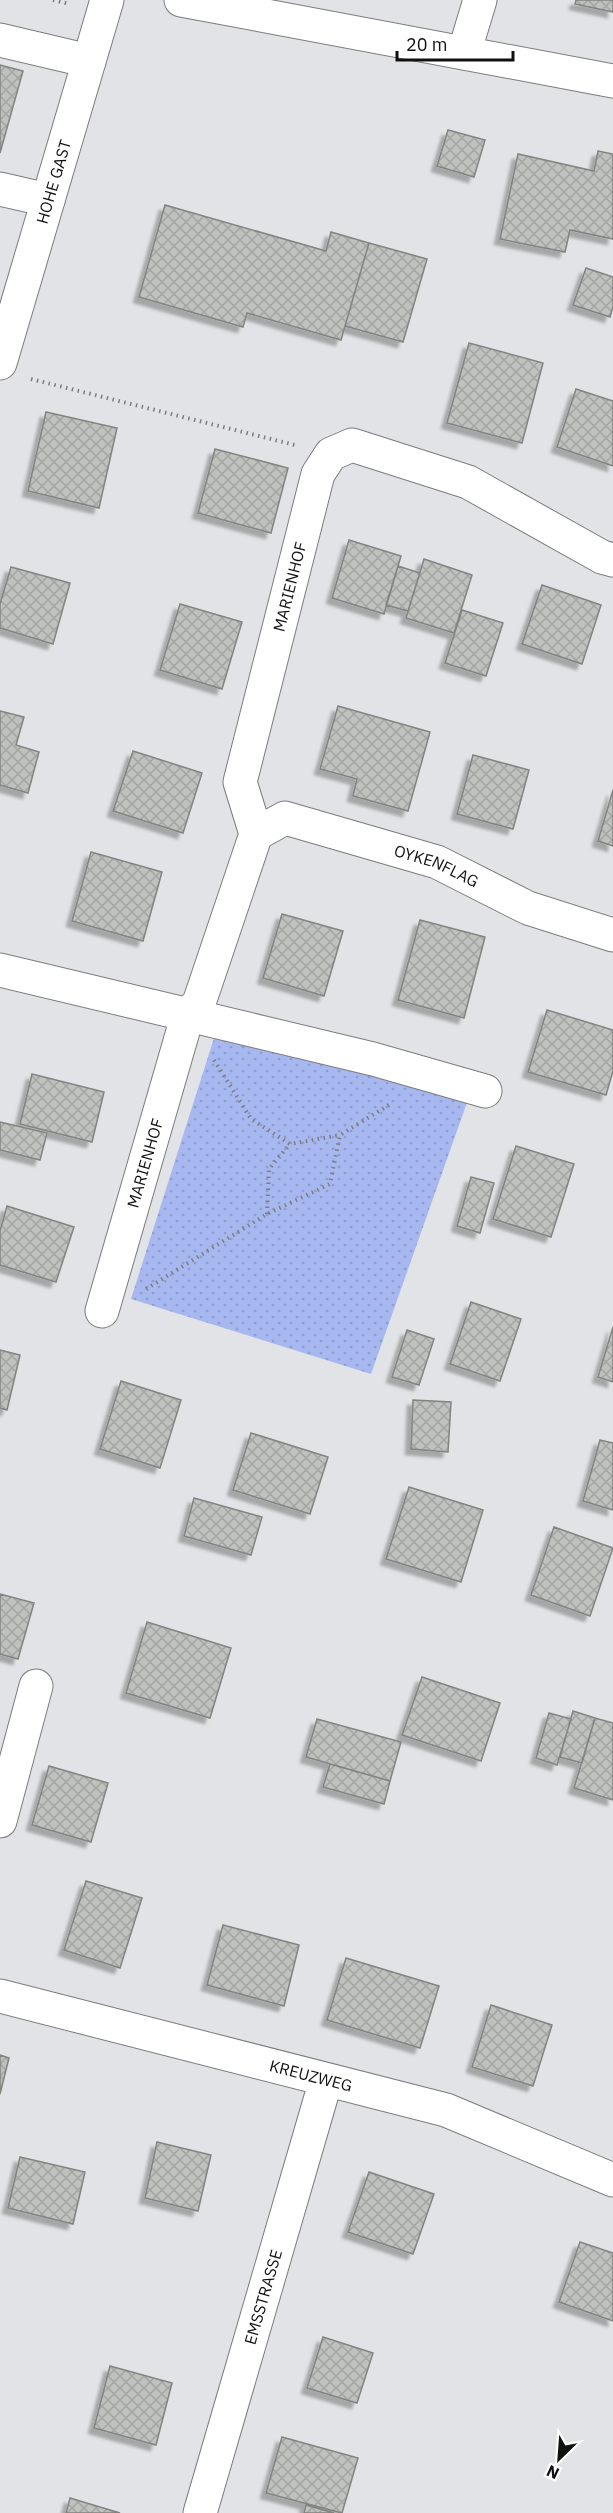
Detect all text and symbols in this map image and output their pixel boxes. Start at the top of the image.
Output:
scale bar [397,24,512,62]
text: 20 m [406,33,448,56]
street label: HOHE GAST [32,137,75,226]
street label: MARIENHOF [268,540,310,634]
street label: OYKENFLAG [392,840,482,891]
street label: MARIENHOF [122,1116,167,1210]
street label: KREUZWEG [268,2055,354,2096]
street label: EMSSTRASSE [240,2247,286,2347]
north arrow [529,2429,589,2489]
text: N [543,2461,562,2484]

